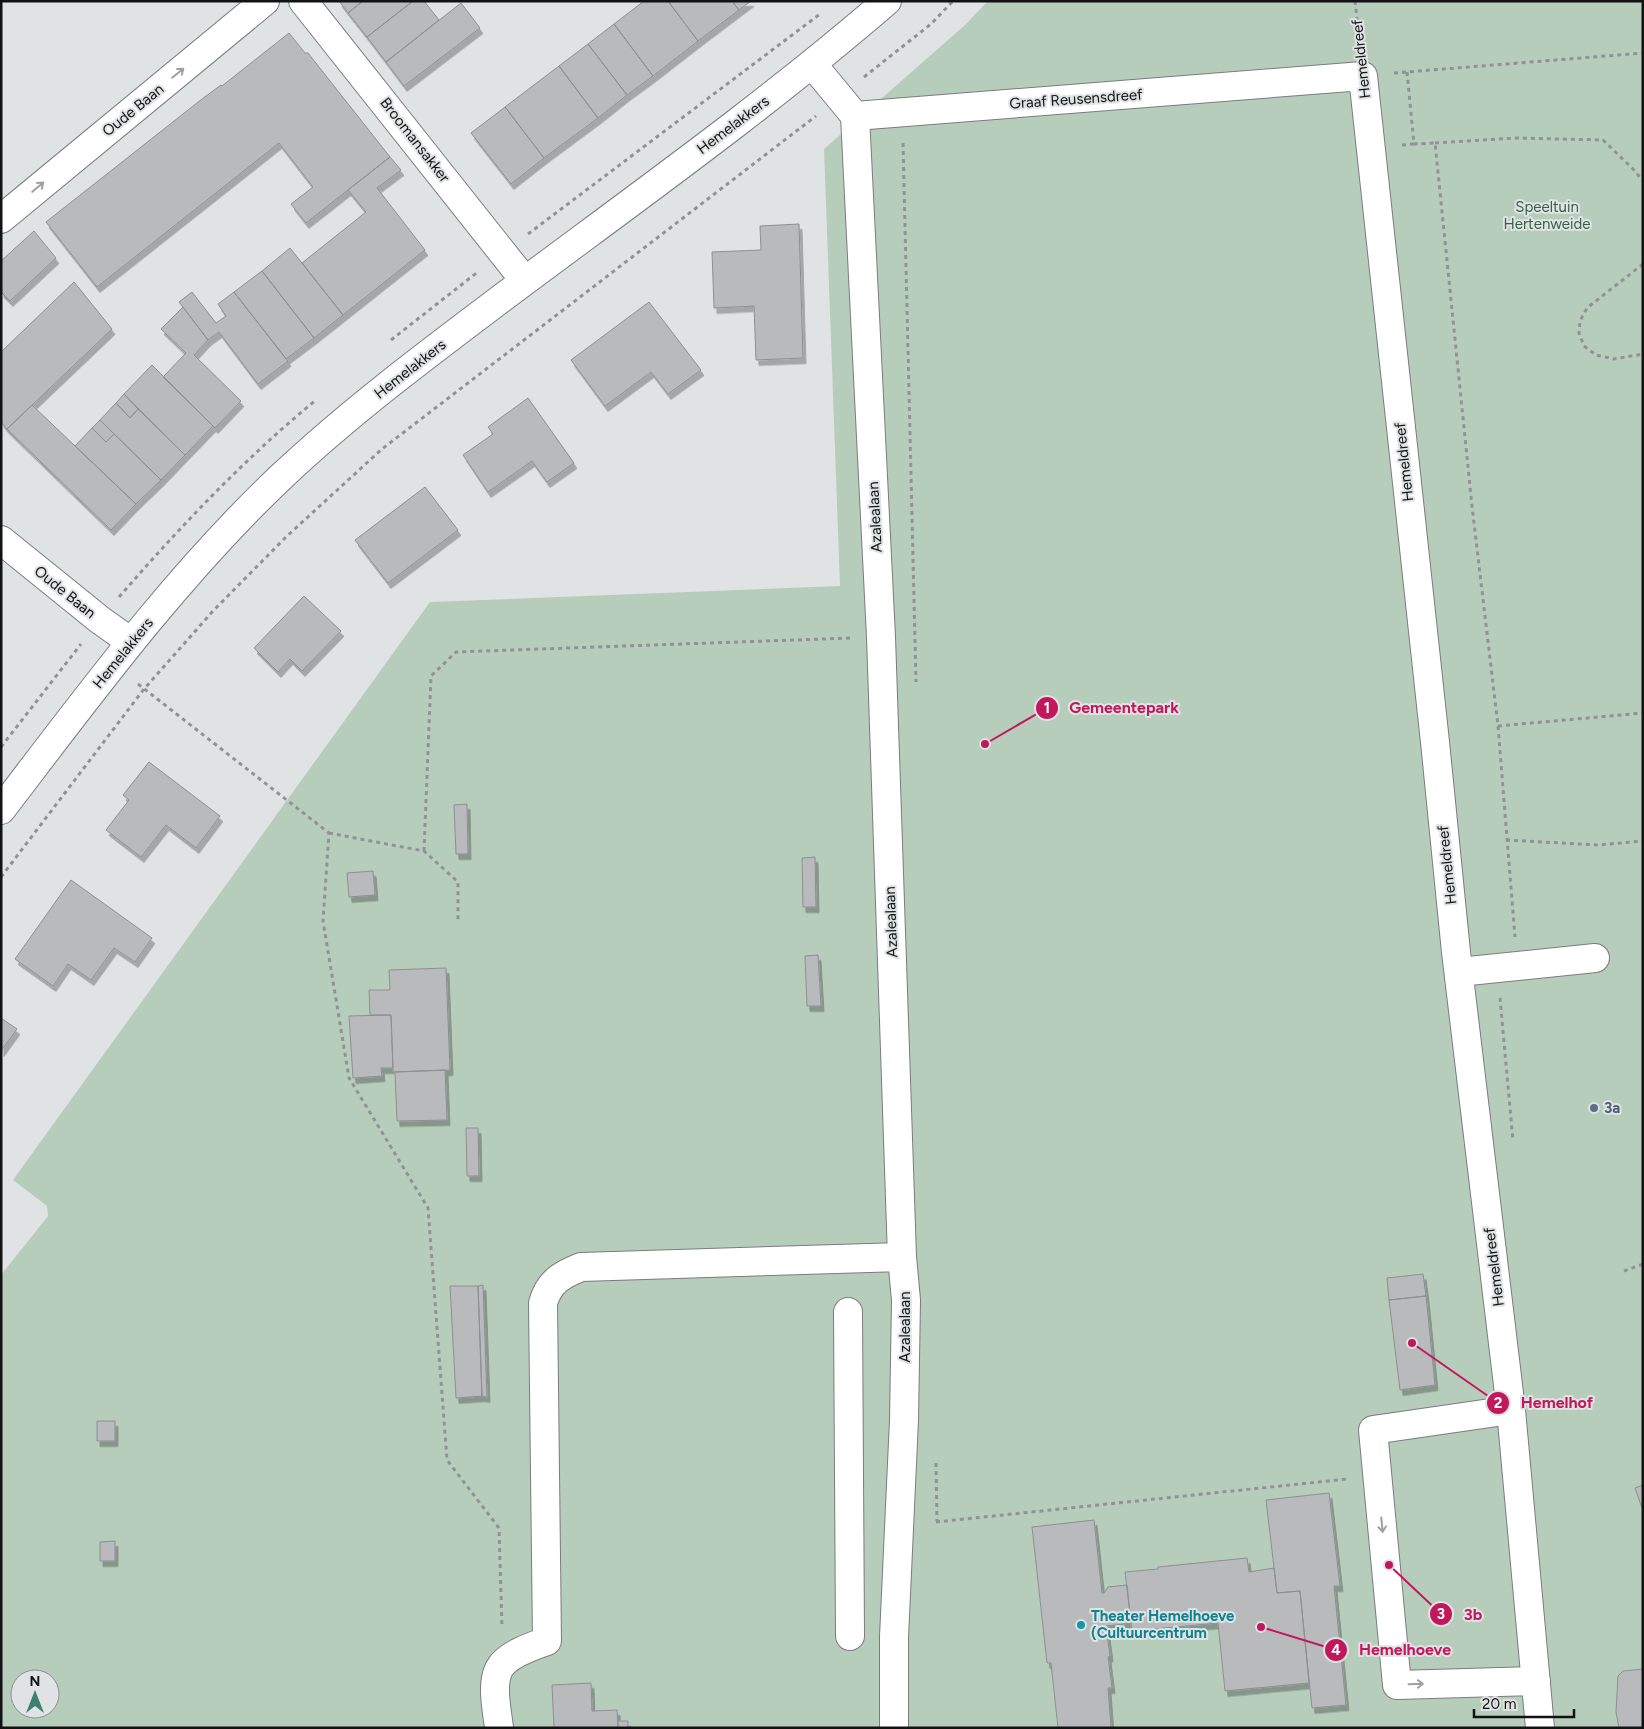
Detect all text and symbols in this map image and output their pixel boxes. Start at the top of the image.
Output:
street label: Hemeldreef [1348,18,1374,99]
one-way arrow [171,67,184,78]
street label: Oude Baan [99,80,167,140]
street label: Graaf Reusensdreef [1009,85,1144,113]
street label: Hemelakkers [693,92,773,158]
street label: Broomansakker [376,94,454,186]
one-way arrow [32,182,45,193]
park label: Speeltuin Hertenweide [1504,198,1590,233]
street label: Hemelakkers [371,335,449,403]
street label: Hemeldreef [1391,421,1417,502]
street label: Azalealaan [864,481,886,553]
street label: Oude Baan [31,562,99,622]
street label: Hemelakkers [89,614,157,692]
callout: Gemeentepark [1034,692,1189,723]
text: Gemeentepark [1069,698,1179,717]
text: 1 [1044,699,1050,717]
street label: Hemeldreef [1434,824,1460,905]
street label: Azalealaan [881,886,901,958]
place label: 3a [1604,1099,1620,1117]
marker: 3a [1588,1102,1600,1114]
street label: Hemeldreef [1480,1226,1508,1308]
street label: Azalealaan [896,1291,914,1363]
callout: Hemelhof [1486,1387,1603,1418]
text: Hemelhof [1521,1393,1594,1412]
text: 2 [1494,1394,1503,1412]
one-way arrow [1377,1516,1386,1532]
callout: 3b [1429,1598,1492,1629]
text: 3 [1437,1605,1445,1623]
text: 3b [1464,1605,1483,1624]
place label: Theater Hemelhoeve (Cultuurcentrum [1091,1607,1235,1642]
marker: Theater Hemelhoeve (Cultuurcentrum [1075,1619,1087,1631]
callout: Hemelhoeve [1324,1634,1461,1665]
text: Hemelhoeve [1359,1640,1451,1659]
text: 4 [1331,1641,1341,1659]
north arrow [10,1669,60,1719]
text: N [30,1673,40,1690]
one-way arrow [1408,1680,1424,1689]
scale bar [1474,1686,1574,1718]
text: 20 m [1482,1695,1516,1713]

